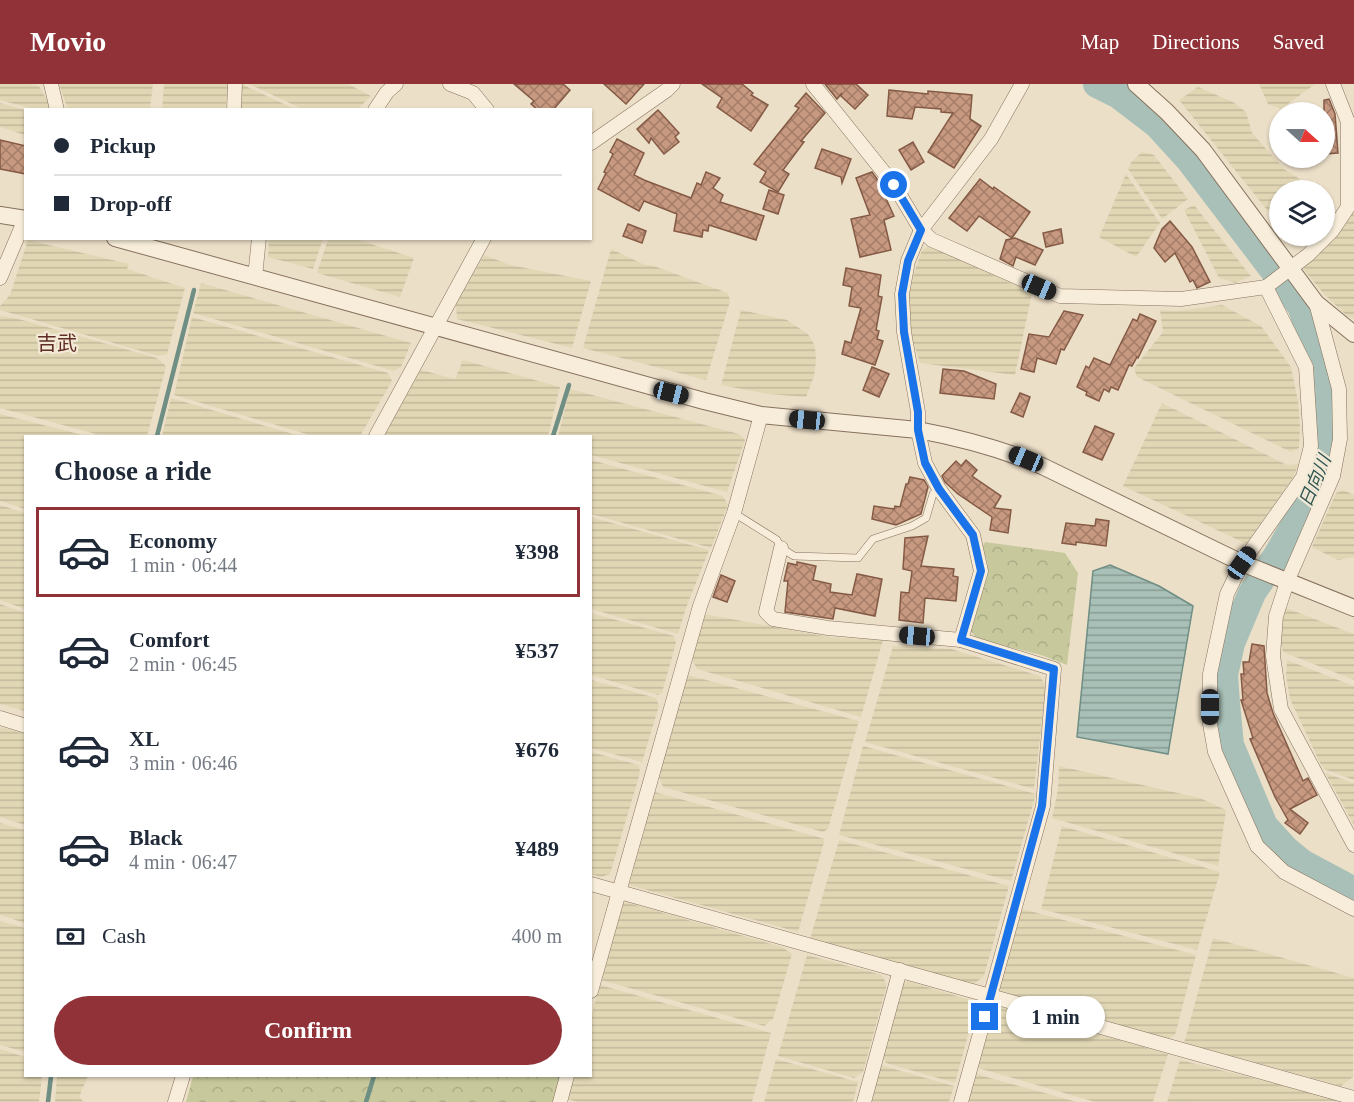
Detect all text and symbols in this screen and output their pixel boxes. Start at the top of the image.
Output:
text: Movio [30,26,106,57]
text: Map [1081,30,1119,54]
text: Directions [1152,30,1240,54]
text: Saved [1273,30,1324,54]
north arrow [1269,102,1335,168]
map controls [1269,102,1335,246]
text: Pickup [90,133,156,158]
route start [880,171,907,198]
button: layers [1269,180,1335,246]
text: Drop-off [90,191,171,216]
car [1019,272,1059,302]
district label: 吉武 [37,332,77,354]
car [651,380,691,406]
car [788,409,826,431]
car [1006,444,1046,474]
water label: 日向川 [1295,450,1336,510]
text: Choose a ride [54,456,212,486]
icon: car [57,525,111,579]
text: Economy [129,528,217,553]
text: ¥398 [515,539,559,564]
car [1224,543,1260,583]
text: 1 min · 06:44 [129,554,237,576]
icon: car [57,624,111,678]
car [898,625,936,647]
text: Comfort [129,627,210,652]
text: ¥537 [515,638,559,663]
text: 2 min · 06:45 [129,653,237,675]
car [1201,689,1219,725]
icon: car [57,723,111,777]
text: XL [129,726,160,751]
text: ¥676 [515,737,559,762]
text: 3 min · 06:46 [129,752,237,774]
icon: car [57,822,111,876]
text: Black [129,825,183,850]
text: ¥489 [515,836,559,861]
text: 4 min · 06:47 [129,851,237,873]
icon: cash [54,920,87,953]
text: Cash [102,923,146,948]
text: 400 m [511,925,562,947]
button: Confirm [54,996,562,1065]
callout: 1 min [1006,996,1105,1038]
route end [971,1003,998,1030]
text: 1 min [1031,1006,1080,1028]

